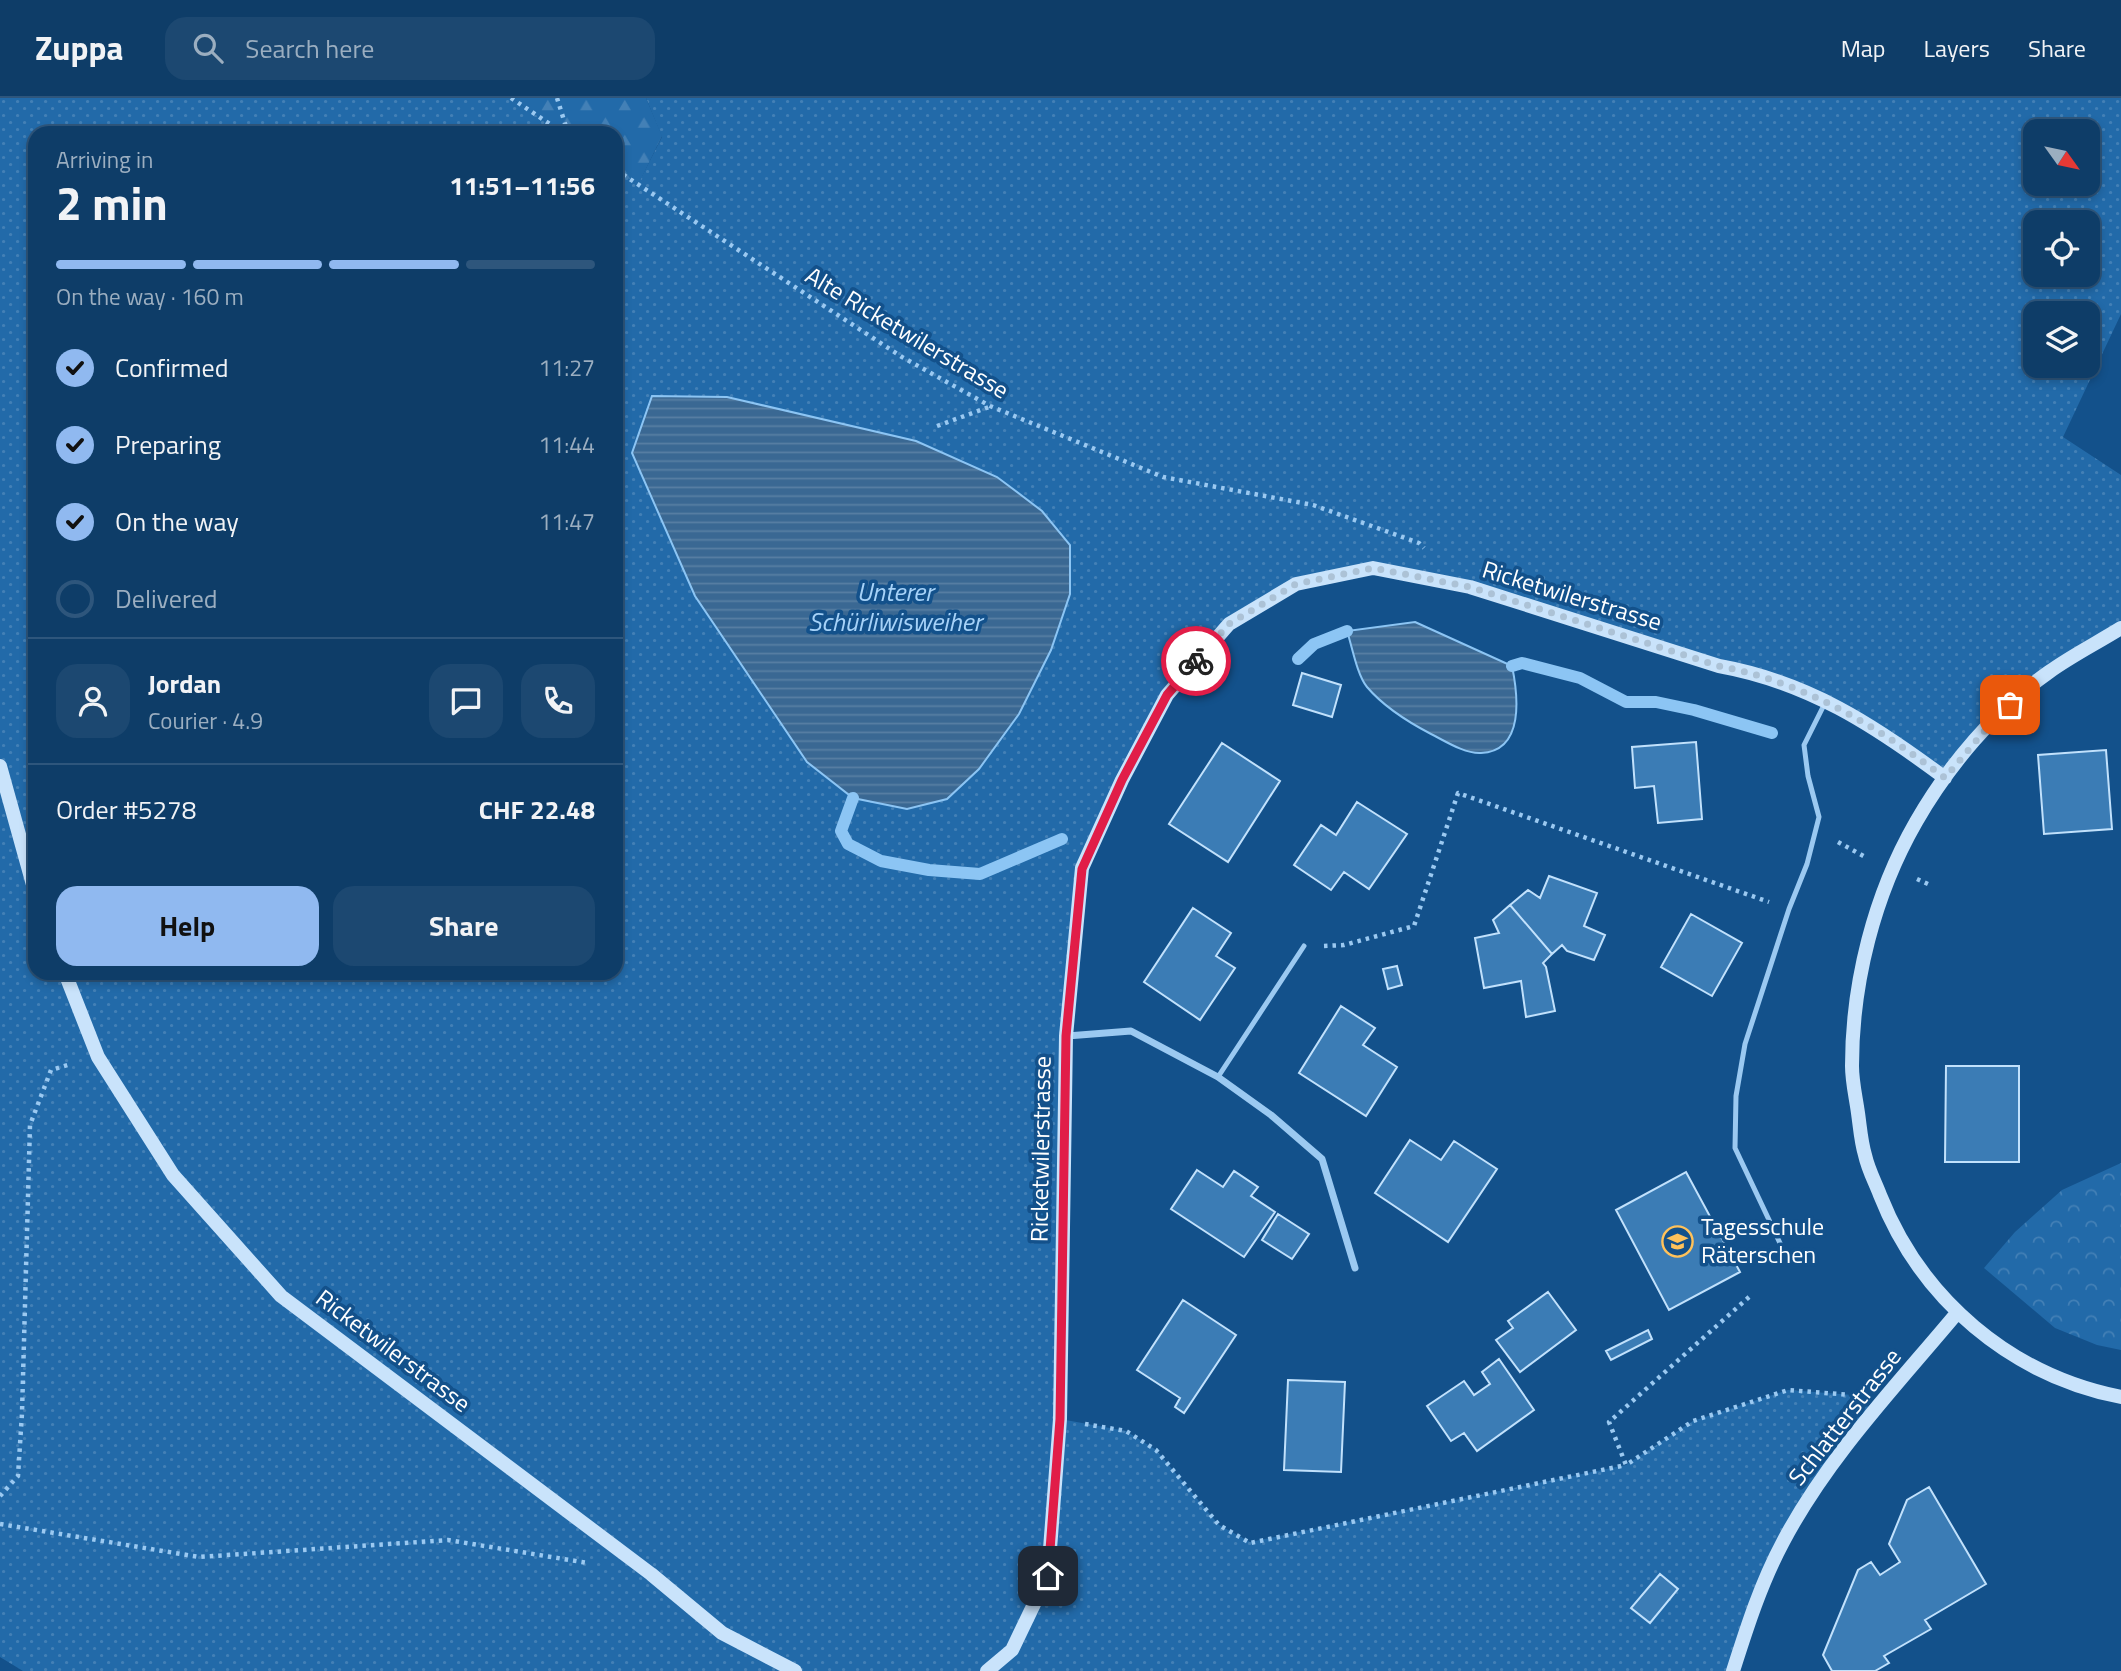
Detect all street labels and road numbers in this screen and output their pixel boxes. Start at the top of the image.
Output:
street label: Alte Ricketwilerstrasse [799,257,1016,407]
street label: Ricketwilerstrasse [1478,551,1667,639]
street label: Ricketwilerstrasse [1020,1056,1060,1242]
street label: Ricketwilerstrasse [308,1280,479,1421]
street label: Schlatterstrasse [1779,1340,1909,1493]

